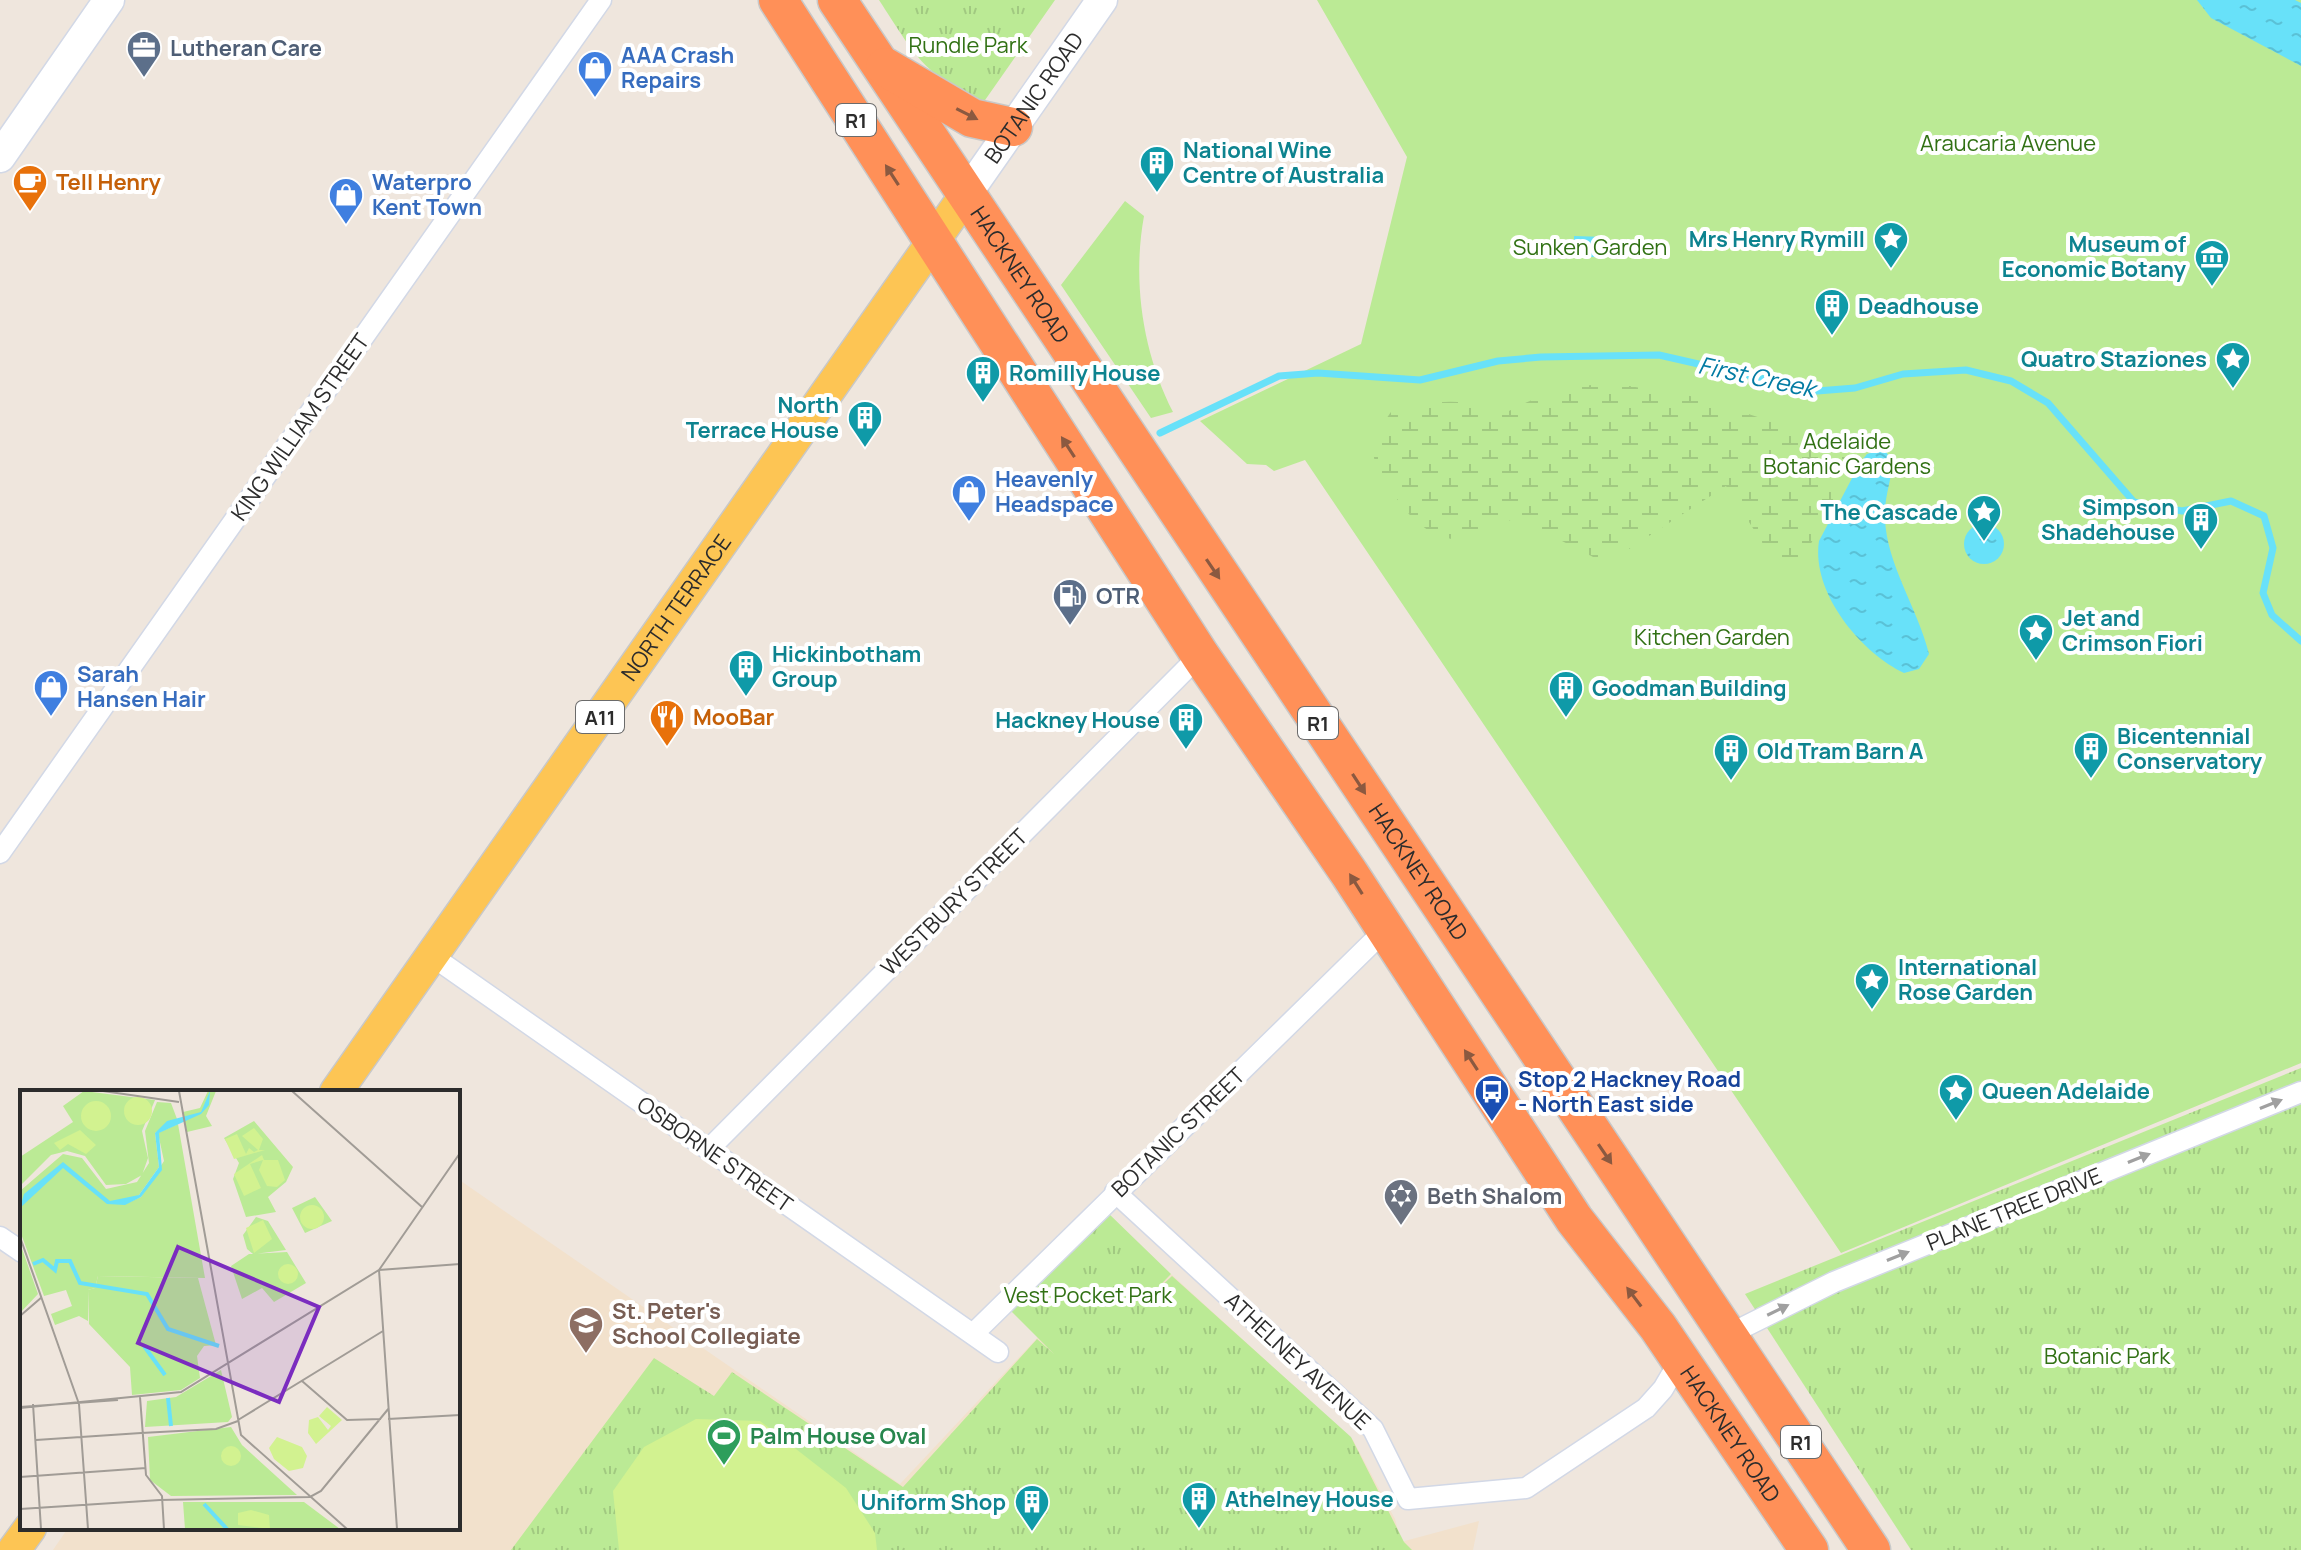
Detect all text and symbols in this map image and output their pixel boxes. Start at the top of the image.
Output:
street label: BOTANIC ROAD [977,26,1090,169]
office icon: Lutheran Care [125,29,163,79]
park label: Rundle Park [908,30,1029,60]
place label: Lutheran Care [170,33,322,63]
place label: AAA Crash Repairs [621,40,734,95]
shop icon: AAA Crash Repairs [576,49,614,99]
road number: R1 [836,104,876,136]
one-way arrow [955,108,978,121]
park label: Araucaria Avenue [1920,128,2096,158]
place label: National Wine Centre of Australia [1183,135,1384,190]
building icon: National Wine Centre of Australia [1138,144,1176,194]
cafe icon: Tell Henry [11,163,49,213]
one-way arrow [884,165,899,186]
place label: Tell Henry [56,167,162,197]
place label: Waterpro Kent Town [372,167,482,222]
shop icon: Waterpro Kent Town [327,176,365,226]
street label: HACKNEY ROAD [964,200,1077,349]
place icon: Mrs Henry Rymill [1872,220,1910,270]
place label: Mrs Henry Rymill [1689,224,1865,254]
place label: Museum of Economic Botany [2002,229,2187,284]
park label: Sunken Garden [1513,232,1667,262]
museum icon: Museum of Economic Botany [2193,238,2231,288]
building icon: Deadhouse [1813,287,1851,337]
place label: Deadhouse [1858,291,1979,321]
street label: KING WILLIAM STREET [224,327,376,527]
place icon: Quatro Staziones [2214,340,2252,390]
place label: Quatro Staziones [2021,344,2207,374]
water label: First Creek [1696,348,1821,405]
building icon: Romilly House [964,354,1002,404]
place label: Romilly House [1009,358,1161,388]
place label: North Terrace House [686,390,839,445]
building icon: North Terrace House [846,399,884,449]
park label: Adelaide Botanic Gardens [1763,426,1931,481]
one-way arrow [1061,436,1076,457]
place label: Heavenly Headspace [995,464,1114,519]
shop icon: Heavenly Headspace [950,473,988,523]
place label: Simpson Shadehouse [2041,492,2175,547]
place icon: The Cascade [1965,493,2003,543]
place label: The Cascade [1820,497,1958,527]
building icon: Simpson Shadehouse [2182,501,2220,551]
street label: NORTH TERRACE [614,528,738,687]
one-way arrow [1206,558,1221,579]
fuel station icon: OTR [1051,577,1089,627]
place label: OTR [1096,581,1140,611]
place label: Jet and Crimson Fiori [2062,603,2203,658]
place icon: Jet and Crimson Fiori [2017,612,2055,662]
park label: Kitchen Garden [1634,622,1790,652]
place label: Hickinbotham Group [772,639,921,694]
building icon: Hickinbotham Group [727,648,765,698]
place label: Sarah Hansen Hair [77,659,206,714]
shop icon: Sarah Hansen Hair [32,668,70,718]
building icon: Goodman Building [1547,669,1585,719]
place label: Goodman Building [1592,673,1787,703]
restaurant icon: MooBar [648,698,686,748]
road number: A11 [576,701,624,733]
building icon: Hackney House [1167,701,1205,751]
place label: MooBar [693,702,775,732]
place label: Hackney House [995,705,1160,735]
road number: R1 [1298,707,1338,739]
place label: Bicentennial Conservatory [2117,721,2263,776]
building icon: Bicentennial Conservatory [2072,730,2110,780]
building icon: Old Tram Barn A [1712,732,1750,782]
place label: Old Tram Barn A [1757,736,1924,766]
one-way arrow [1352,773,1366,795]
street label: HACKNEY ROAD [1362,797,1475,946]
street label: WESTBURY STREET [874,822,1034,982]
one-way arrow [1349,873,1363,895]
place label: International Rose Garden [1898,952,2037,1007]
place icon: International Rose Garden [1853,961,1891,1011]
one-way arrow [1463,1050,1478,1071]
street label: BOTANIC STREET [1105,1061,1251,1203]
place label: Stop 2 Hackney Road - North East side [1518,1064,1741,1119]
place icon: Queen Adelaide [1937,1072,1975,1122]
bus stop icon: Stop 2 Hackney Road - North East side [1473,1073,1511,1123]
place label: Queen Adelaide [1982,1076,2150,1106]
street label: OSBORNE STREET [631,1089,799,1219]
inset map [20,1090,460,1530]
one-way arrow [2259,1098,2283,1111]
one-way arrow [1597,1144,1612,1165]
one-way arrow [2127,1152,2150,1165]
street label: PLANE TREE DRIVE [1922,1160,2106,1258]
synagogue icon: Beth Shalom [1382,1177,1420,1227]
place label: Beth Shalom [1427,1181,1562,1211]
one-way arrow [1886,1250,1910,1263]
park label: Vest Pocket Park [1004,1280,1173,1310]
street label: ATHELNEY AVENUE [1219,1286,1377,1436]
one-way arrow [1627,1287,1643,1307]
place label: St. Peter's School Collegiate [612,1296,801,1351]
one-way arrow [1766,1303,1789,1317]
school or university icon: St. Peter's School Collegiate [567,1305,605,1355]
park label: Botanic Park [2044,1341,2171,1371]
street label: HACKNEY ROAD [1674,1360,1787,1508]
sports icon: Palm House Oval [705,1417,743,1467]
place label: Palm House Oval [750,1421,926,1451]
road number: R1 [1781,1426,1821,1458]
building icon: Athelney House [1180,1480,1218,1530]
building icon: Uniform Shop [1013,1483,1051,1533]
place label: Athelney House [1225,1484,1394,1514]
place label: Uniform Shop [860,1487,1006,1517]

